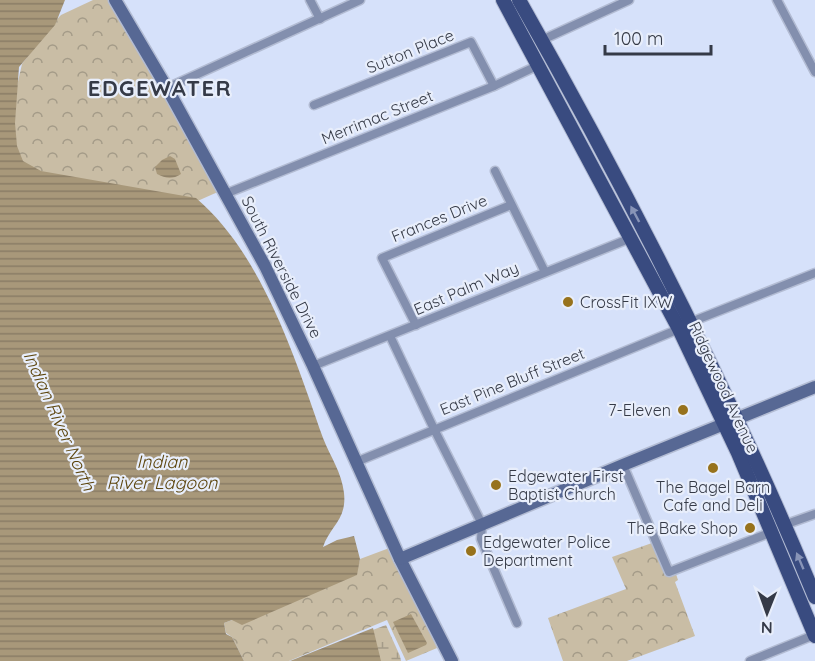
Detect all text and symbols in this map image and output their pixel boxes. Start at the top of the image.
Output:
scale bar [605,18,712,56]
street label: Sutton Place [363,24,457,78]
text: 100 m [614,27,663,50]
district label: EDGEWATER [88,74,232,102]
street label: Merrimac Street [318,85,436,149]
street label: Frances Drive [388,190,490,246]
street label: South Riverside Drive [237,193,327,341]
one-way arrow [630,206,640,223]
street label: East Palm Way [411,257,521,319]
place label: CrossFit IXW [580,292,672,312]
marker: CrossFit IXW [561,295,575,309]
street label: Ridgewood Avenue [685,318,763,456]
street label: East Pine Bluff Street [437,343,587,419]
water label: Indian River North [18,347,101,495]
place label: 7-Eleven [608,400,671,420]
marker: 7-Eleven [676,403,690,417]
water label: Indian River Lagoon [107,450,218,494]
marker: The Bagel Barn Cafe and Deli [706,461,720,475]
place label: Edgewater First Baptist Church [508,466,624,504]
place label: The Bagel Barn Cafe and Deli [656,477,770,515]
marker: Edgewater First Baptist Church [489,478,503,492]
place label: The Bake Shop [627,518,738,538]
marker: The Bake Shop [743,521,757,535]
place label: Edgewater Police Department [483,532,611,570]
marker: Edgewater Police Department [464,544,478,558]
one-way arrow [795,552,804,570]
north arrow [737,583,797,643]
text: N [761,618,773,638]

